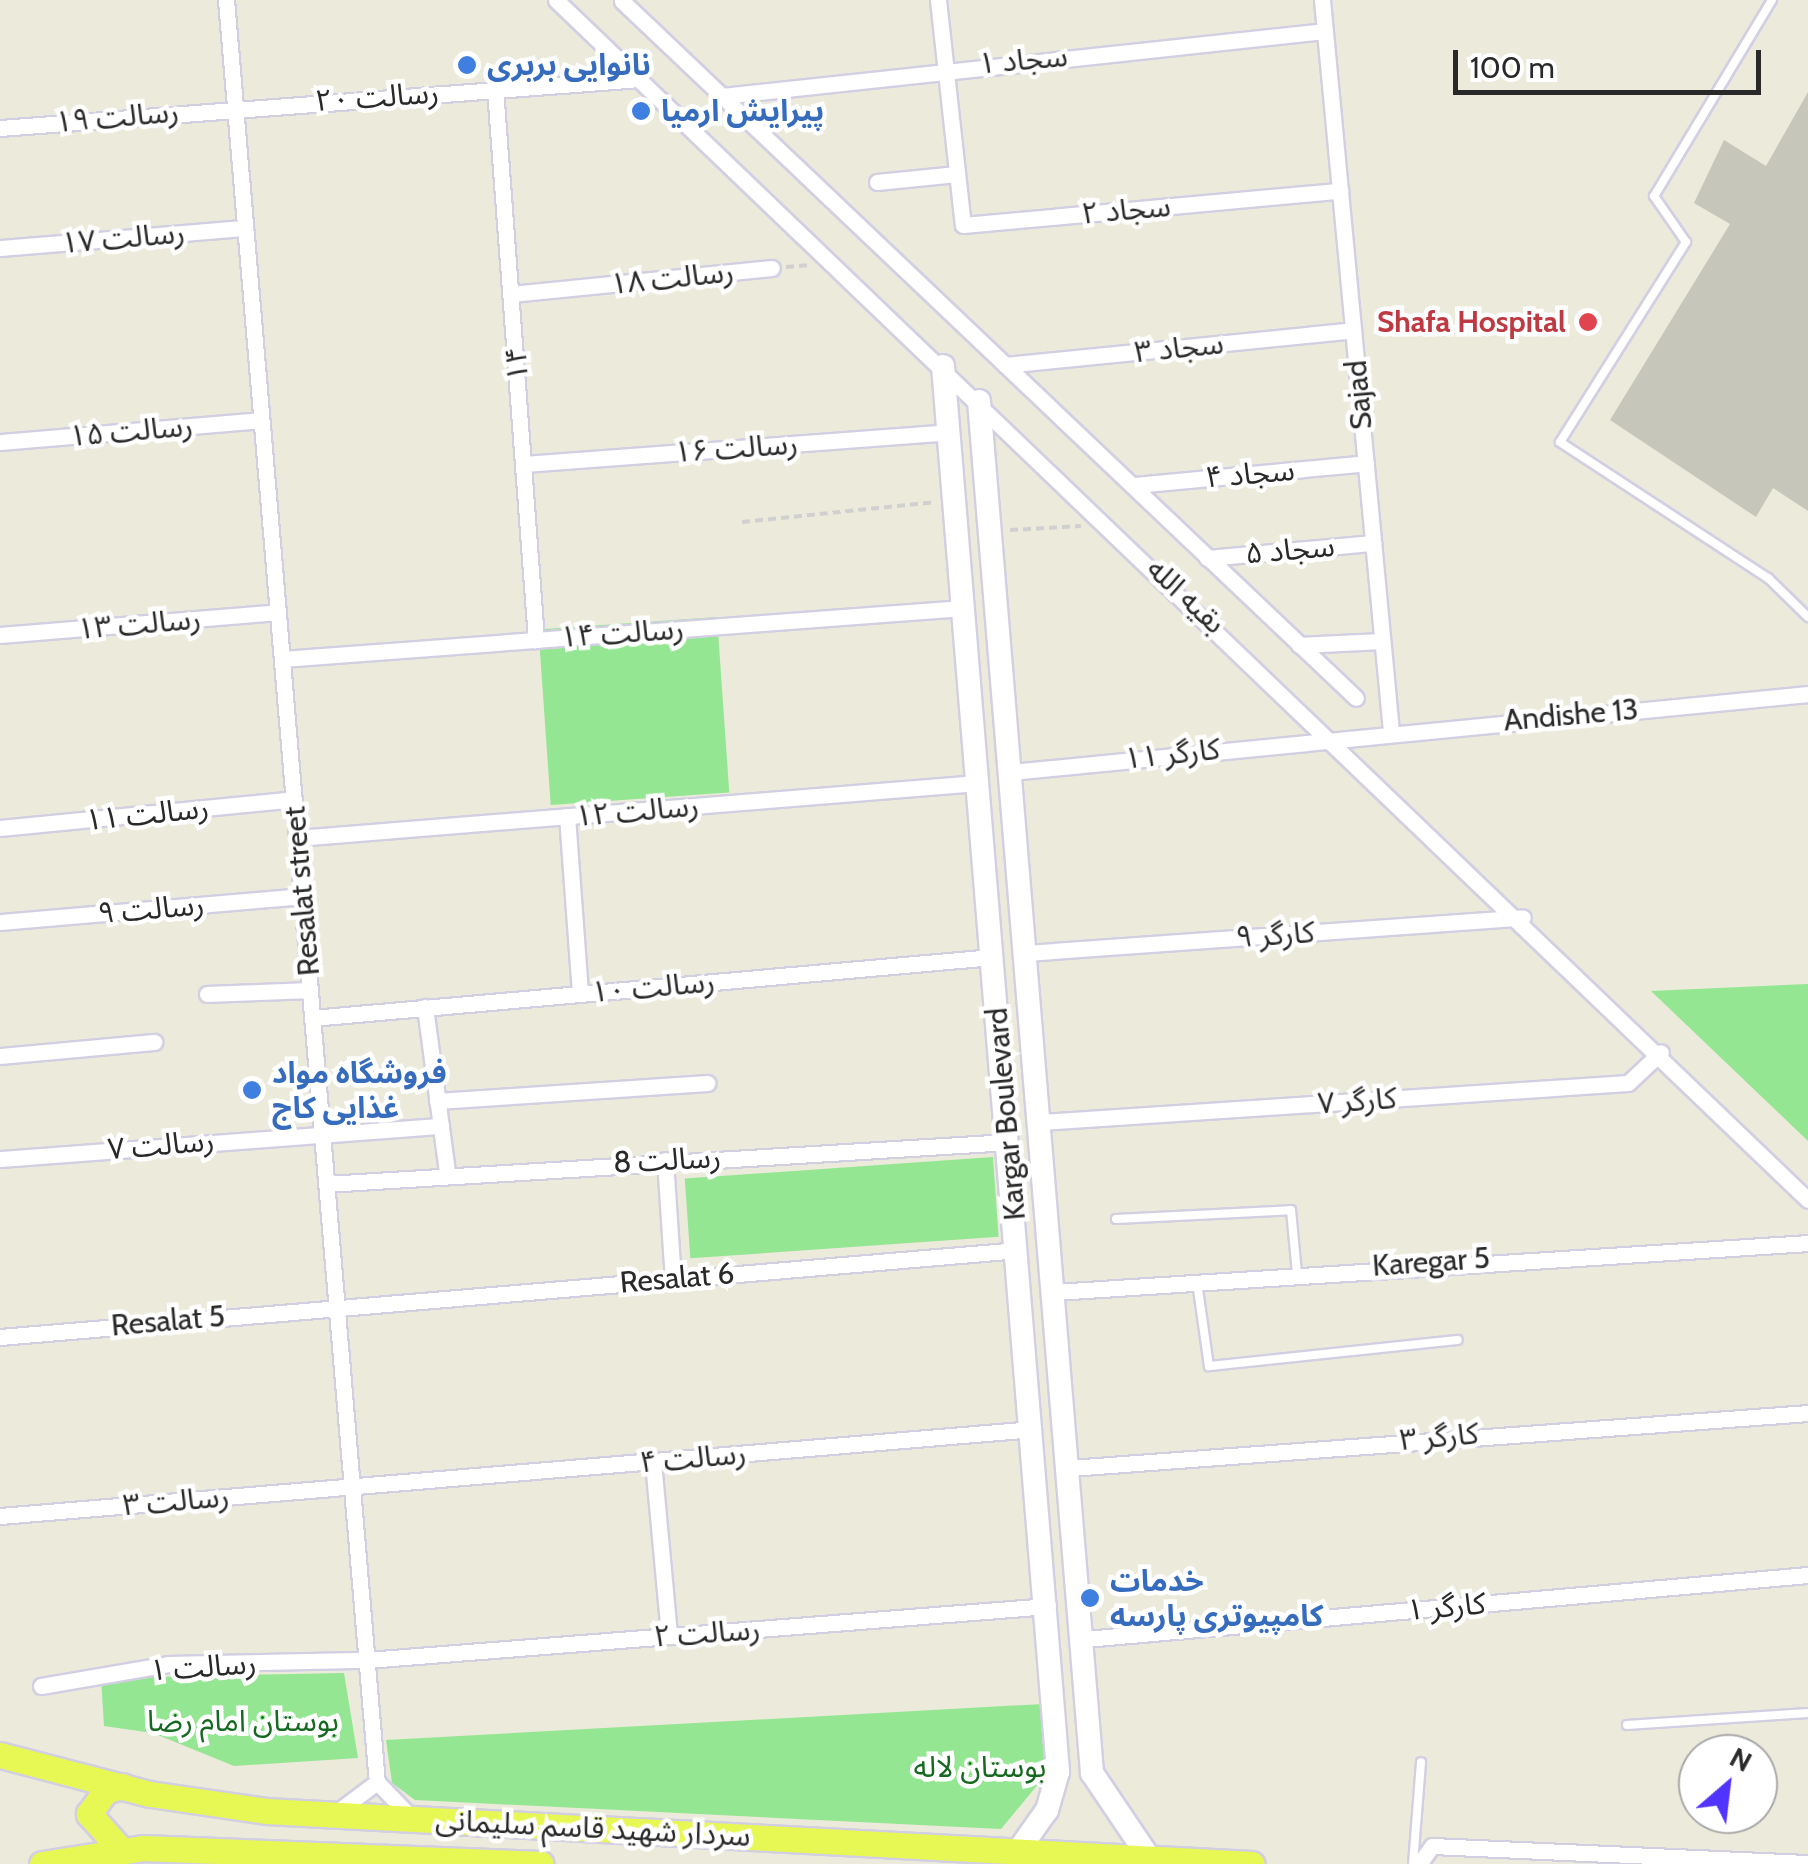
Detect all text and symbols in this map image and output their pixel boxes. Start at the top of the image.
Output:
scale bar [1458,30,1766,92]
street label: سجاد ۱ [977,38,1069,82]
place label: نانوایی بربری [487,47,651,83]
text: 100 m [1470,49,1555,86]
marker: نانوایی بربری [456,54,478,76]
street label: رسالت ۲۰ [314,75,440,119]
place label: پیرایش ارمیا [661,93,824,129]
street label: رسالت ۱۹ [54,94,180,140]
marker: پیرایش ارمیا [630,100,652,122]
street label: سجاد ۲ [1080,188,1172,232]
street label: رسالت ۱۷ [60,215,186,261]
street label: رسالت ۱۸ [608,254,736,302]
place label: Shafa Hospital [1377,304,1566,340]
marker: Shafa Hospital [1575,309,1601,335]
street label: سجاد ۳ [1133,325,1225,371]
street label: ۱۴ [498,346,536,382]
street label: Sajad [1338,359,1380,431]
street label: رسالت ۱۵ [68,408,194,454]
street label: رسالت ۱۶ [673,426,799,470]
street label: سجاد ۴ [1204,452,1296,496]
street label: سجاد ۵ [1244,528,1336,572]
street label: بقیه الله [1139,551,1233,641]
street label: رسالت ۱۳ [76,601,202,647]
street label: رسالت ۱۴ [559,611,685,655]
street label: Andishe 13 [1502,691,1640,739]
street label: کارگر ۱۱ [1122,731,1222,777]
street label: رسالت ۱۲ [574,788,700,834]
street label: رسالت ۱۱ [83,790,211,838]
street label: Resalat street [277,805,327,977]
street label: رسالت ۹ [96,886,206,932]
street label: کارگر ۹ [1234,914,1316,956]
street label: رسالت ۱۰ [590,964,716,1010]
street label: Kargar Boulevard [979,1006,1033,1222]
place label: فروشگاه مواد غذایی کاج [272,1055,447,1126]
marker: فروشگاه مواد غذایی کاج [241,1079,263,1101]
street label: کارگر ۷ [1316,1080,1398,1122]
street label: رسالت ۷ [106,1122,216,1168]
street label: رسالت 8 [612,1139,722,1181]
street label: Karegar 5 [1371,1240,1491,1284]
street label: Resalat 6 [618,1255,736,1301]
street label: Resalat 5 [110,1298,226,1344]
street label: کارگر ۳ [1398,1416,1480,1458]
street label: رسالت ۴ [638,1435,748,1481]
street label: رسالت ۳ [121,1478,231,1524]
place label: خدمات کامپیوتری پارسه [1110,1563,1323,1634]
street label: کارگر ۱ [1405,1586,1487,1628]
marker: خدمات کامپیوتری پارسه [1079,1587,1101,1609]
street label: رسالت ۲ [652,1611,762,1655]
street label: رسالت ۱ [148,1645,258,1689]
park label: بوستان امام رضا [147,1703,339,1739]
north arrow [1678,1734,1778,1834]
text: N [1724,1740,1758,1779]
park label: بوستان لاله [914,1749,1046,1785]
street label: سردار شهید قاسم سلیمانی [435,1802,751,1854]

